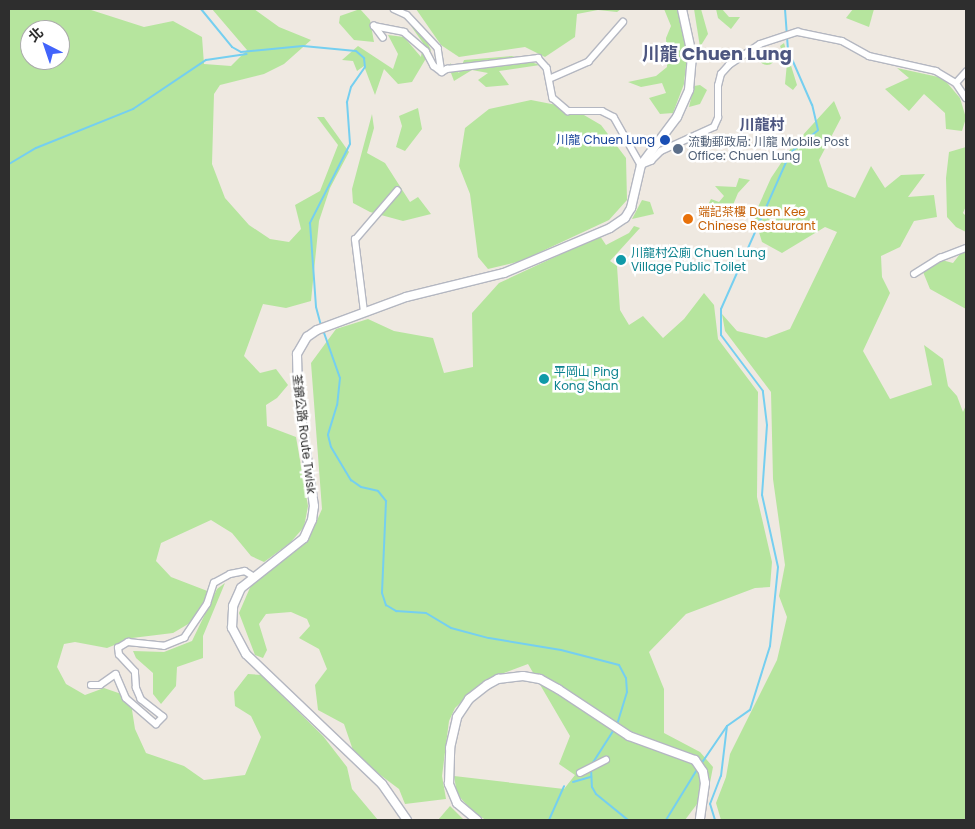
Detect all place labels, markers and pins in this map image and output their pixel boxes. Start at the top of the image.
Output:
place label: 川龍 Chuen Lung [556,133,655,147]
marker: 川龍 Chuen Lung [659,134,671,146]
place label: 流動郵政局: 川龍 Mobile Post Office: Chuen Lung [688,135,849,163]
marker: 流動郵政局: 川龍 Mobile Post Office: Chuen Lung [672,143,684,155]
place label: 端記茶樓 Duen Kee Chinese Restaurant [698,205,816,233]
marker: 端記茶樓 Duen Kee Chinese Restaurant [682,213,694,225]
place label: 川龍村公廁 Chuen Lung Village Public Toilet [631,246,766,274]
marker: 川龍村公廁 Chuen Lung Village Public Toilet [615,254,627,266]
place label: 平岡山 Ping Kong Shan [554,365,619,393]
marker: 平岡山 Ping Kong Shan [538,373,550,385]

